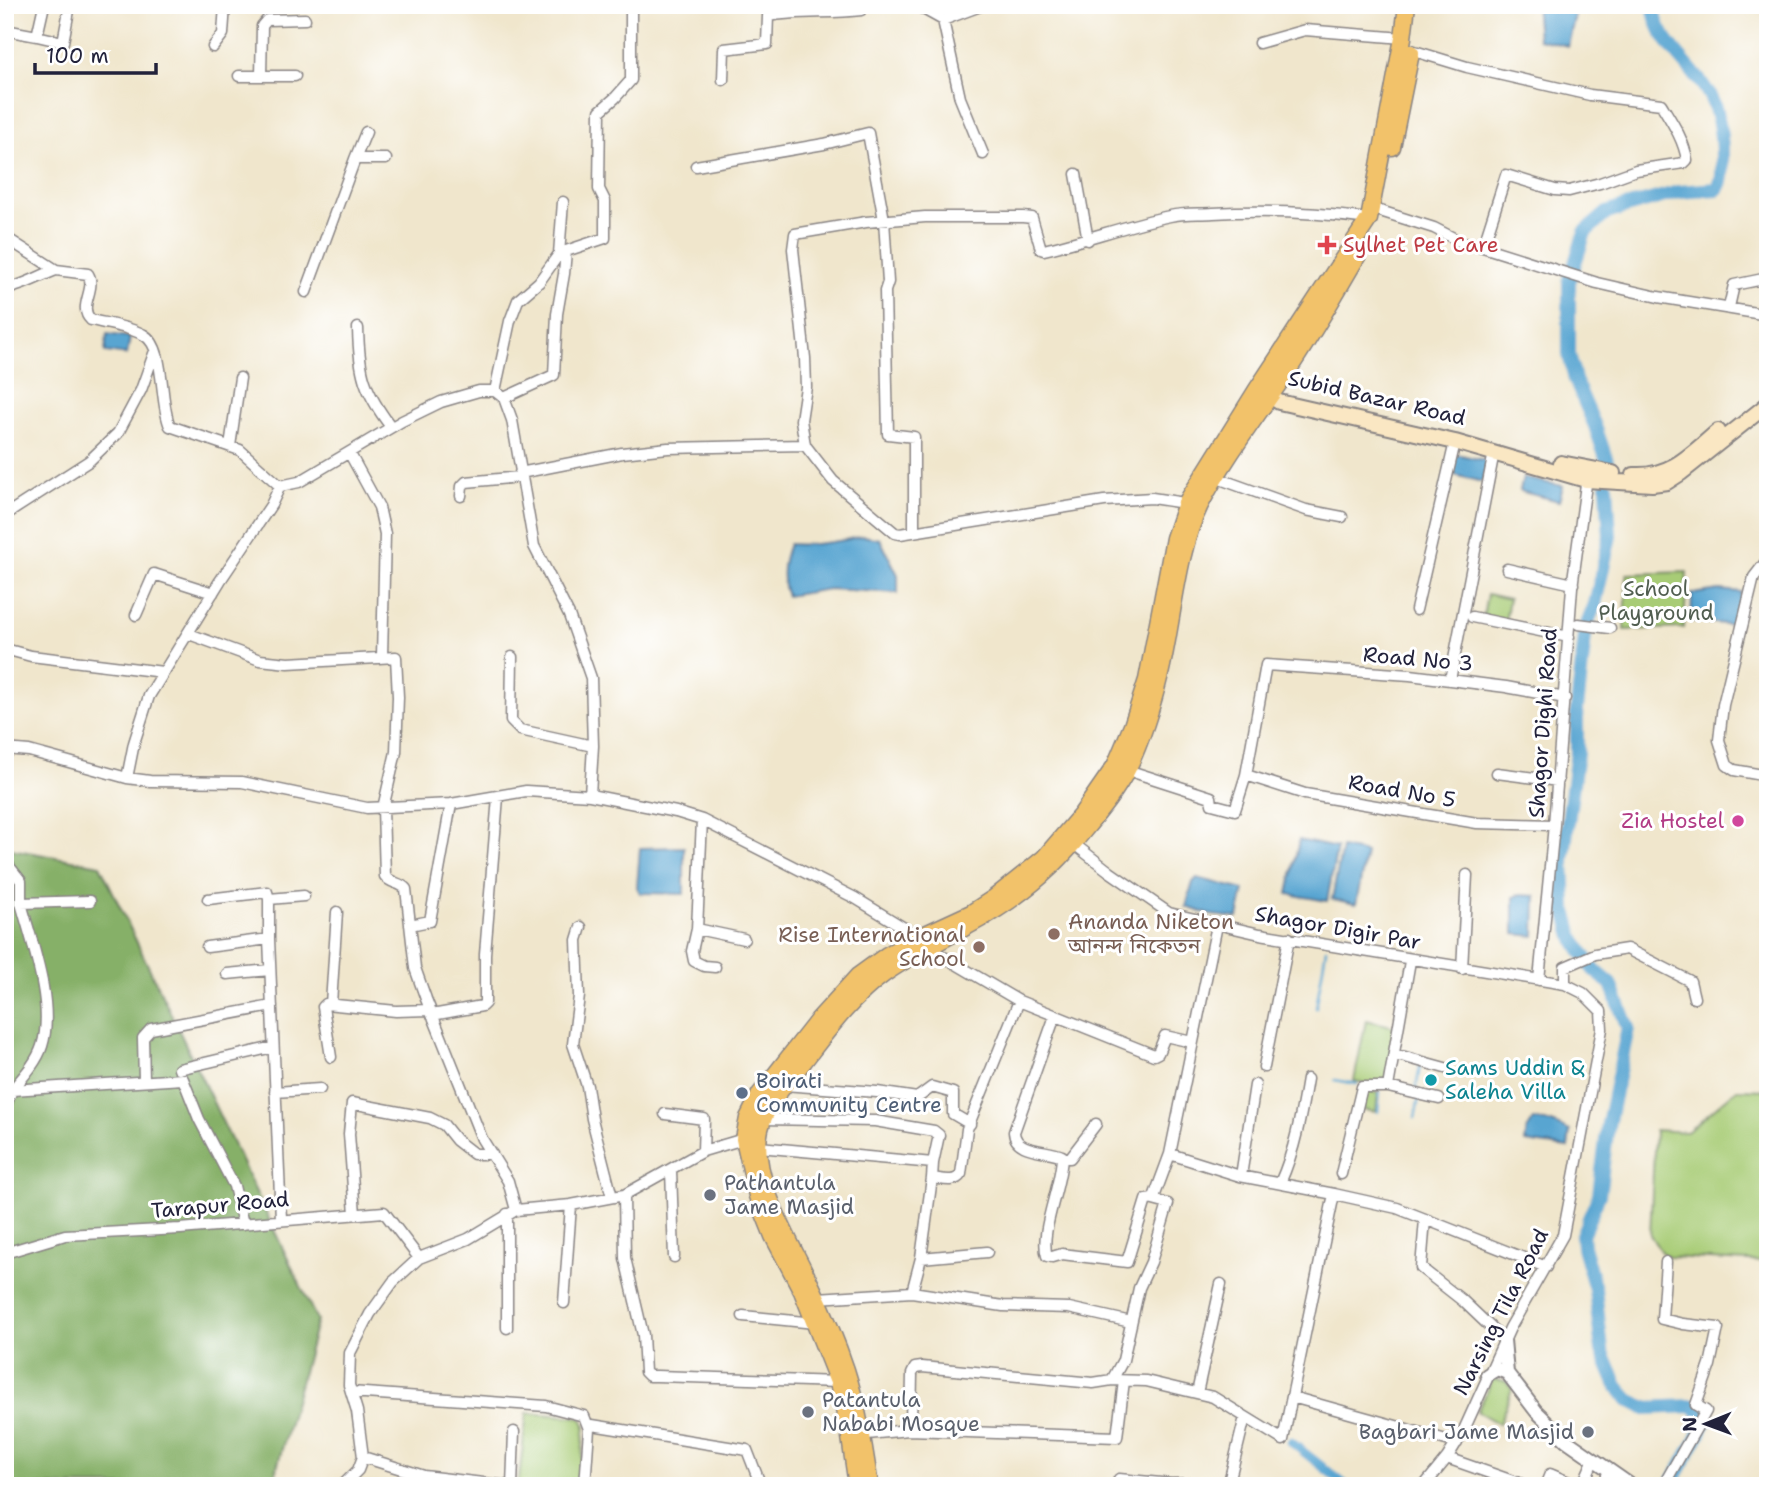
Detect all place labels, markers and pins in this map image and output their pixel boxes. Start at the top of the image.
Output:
place label: Sylhet Pet Care [1343,231,1499,259]
marker: Sylhet Pet Care [1317,235,1337,255]
place label: Zia Hostel [1621,807,1725,835]
marker: Zia Hostel [1730,813,1746,829]
place label: Ananda Niketon আনন্দ নিকেতন [1067,908,1234,960]
place label: Rise International School [778,921,966,973]
marker: Ananda Niketon আনন্দ নিকেতন [1046,926,1062,942]
marker: Rise International School [971,939,987,955]
place label: Sams Uddin & Saleha Villa [1445,1054,1585,1106]
place label: Boirati Community Centre [756,1067,942,1119]
marker: Sams Uddin & Saleha Villa [1423,1072,1439,1088]
marker: Boirati Community Centre [734,1085,750,1101]
place label: Pathantula Jame Masjid [724,1169,854,1221]
marker: Pathantula Jame Masjid [702,1187,718,1203]
place label: Patantula Nababi Mosque [822,1386,980,1438]
marker: Patantula Nababi Mosque [800,1404,816,1420]
place label: Bagbari Jame Masjid [1359,1418,1574,1446]
marker: Bagbari Jame Masjid [1580,1424,1596,1440]

